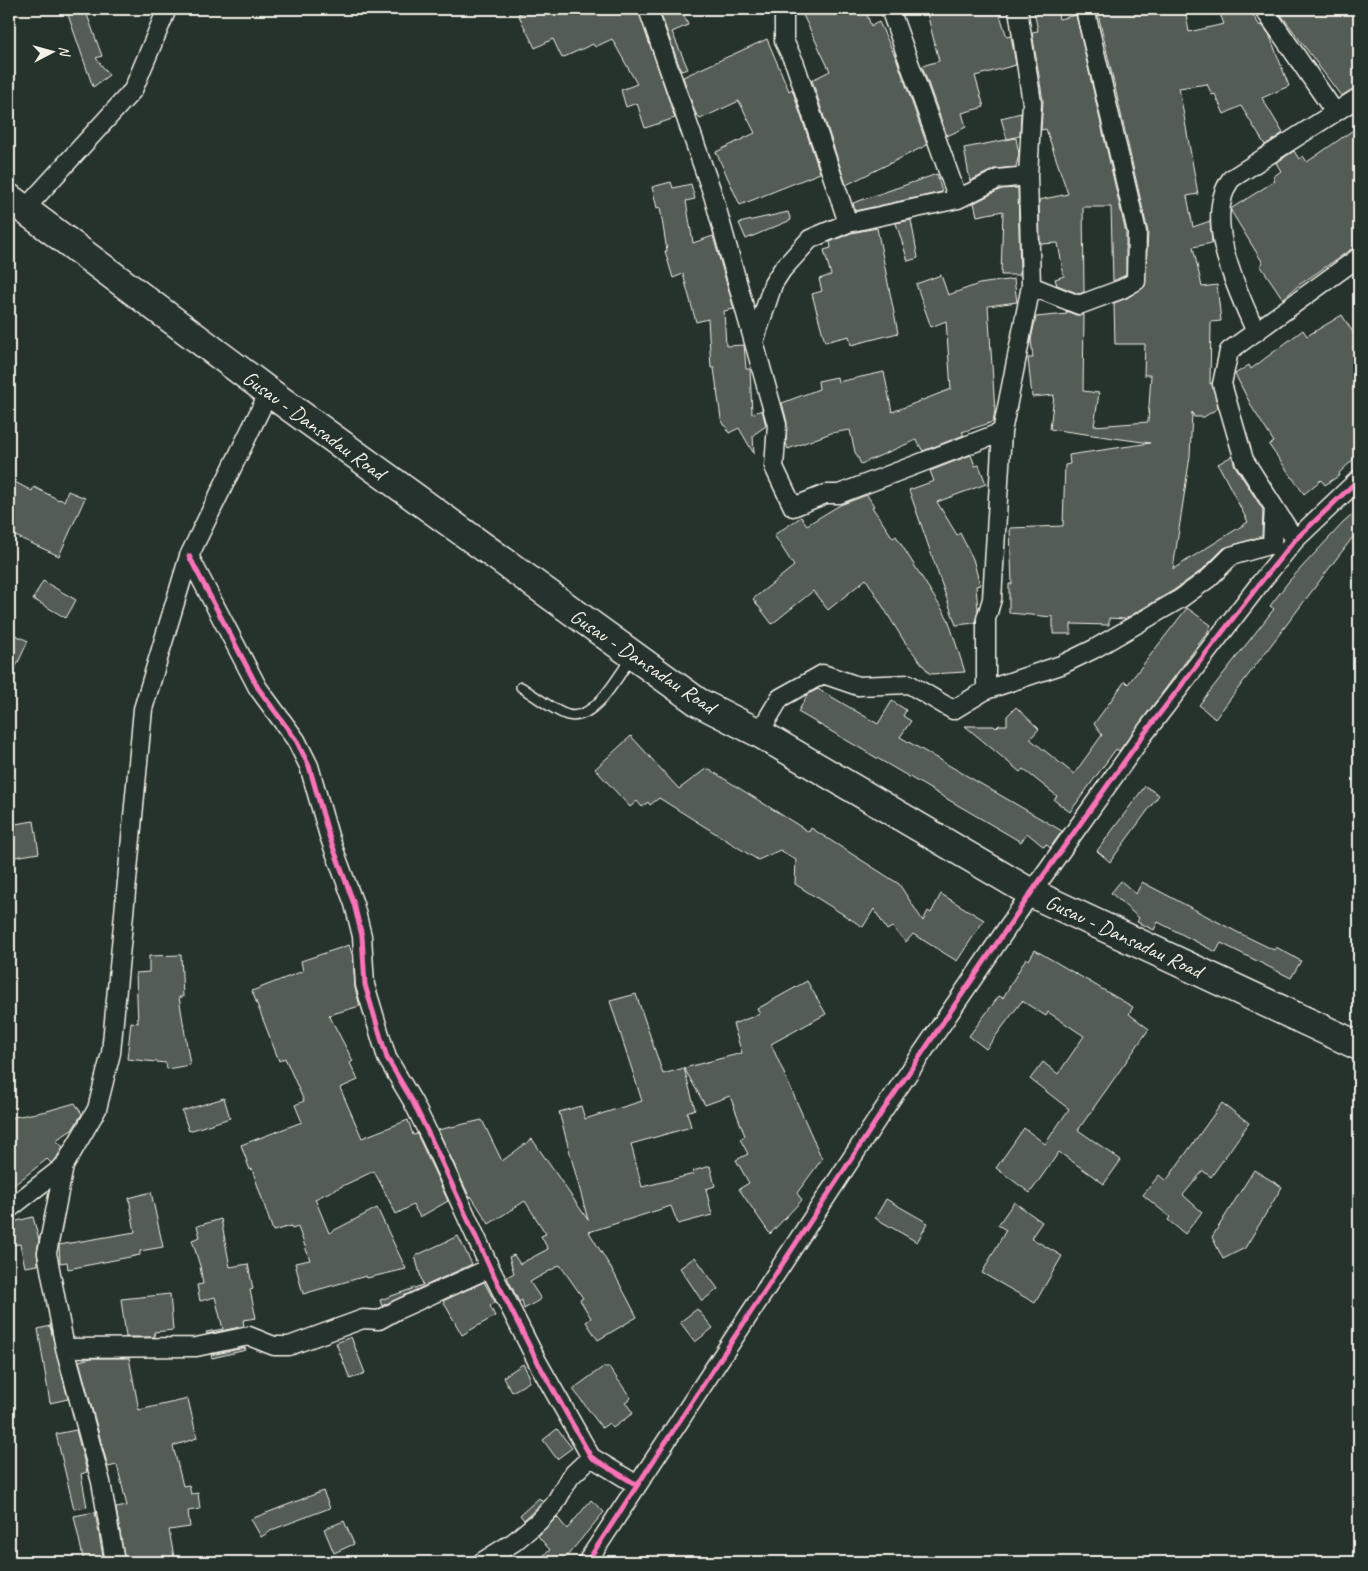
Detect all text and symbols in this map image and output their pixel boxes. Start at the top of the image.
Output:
north arrow [28,28,78,78]
text: N [56,45,74,58]
street label: Gusau - Dansadau Road [238,365,393,488]
street label: Gusau - Dansadau Road [565,603,724,721]
street label: Gusau - Dansadau Road [1042,888,1210,985]

